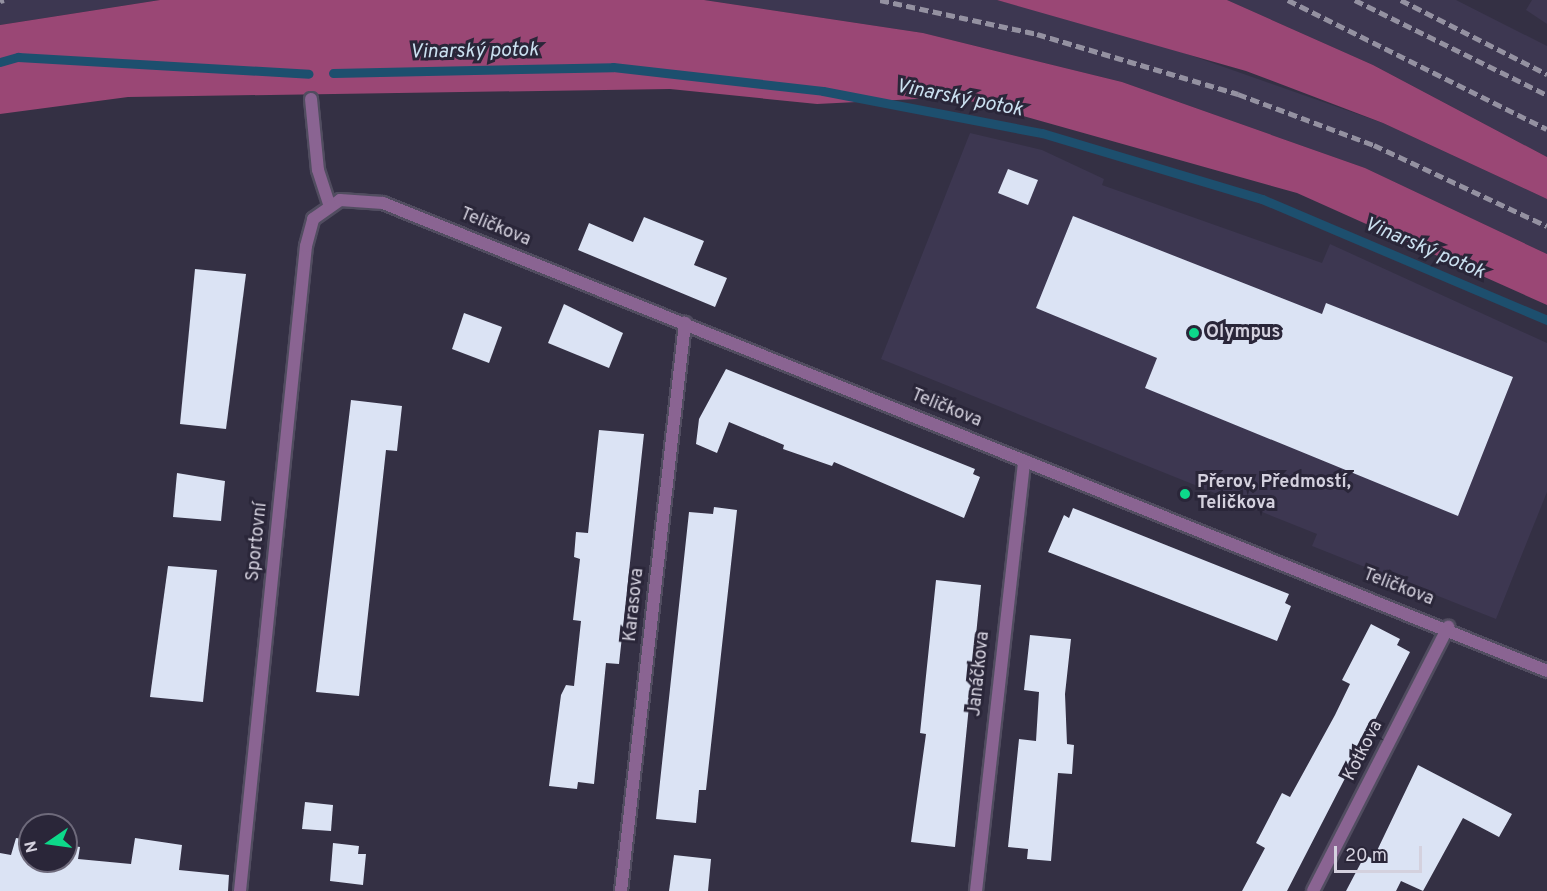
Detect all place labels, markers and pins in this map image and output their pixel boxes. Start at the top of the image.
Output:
place label: Olympus [1206,322,1280,344]
marker: Olympus [1187,326,1201,340]
place label: Přerov, Předmostí, Teličkova [1197,473,1351,516]
marker: Přerov, Předmostí, Teličkova [1178,487,1192,501]

